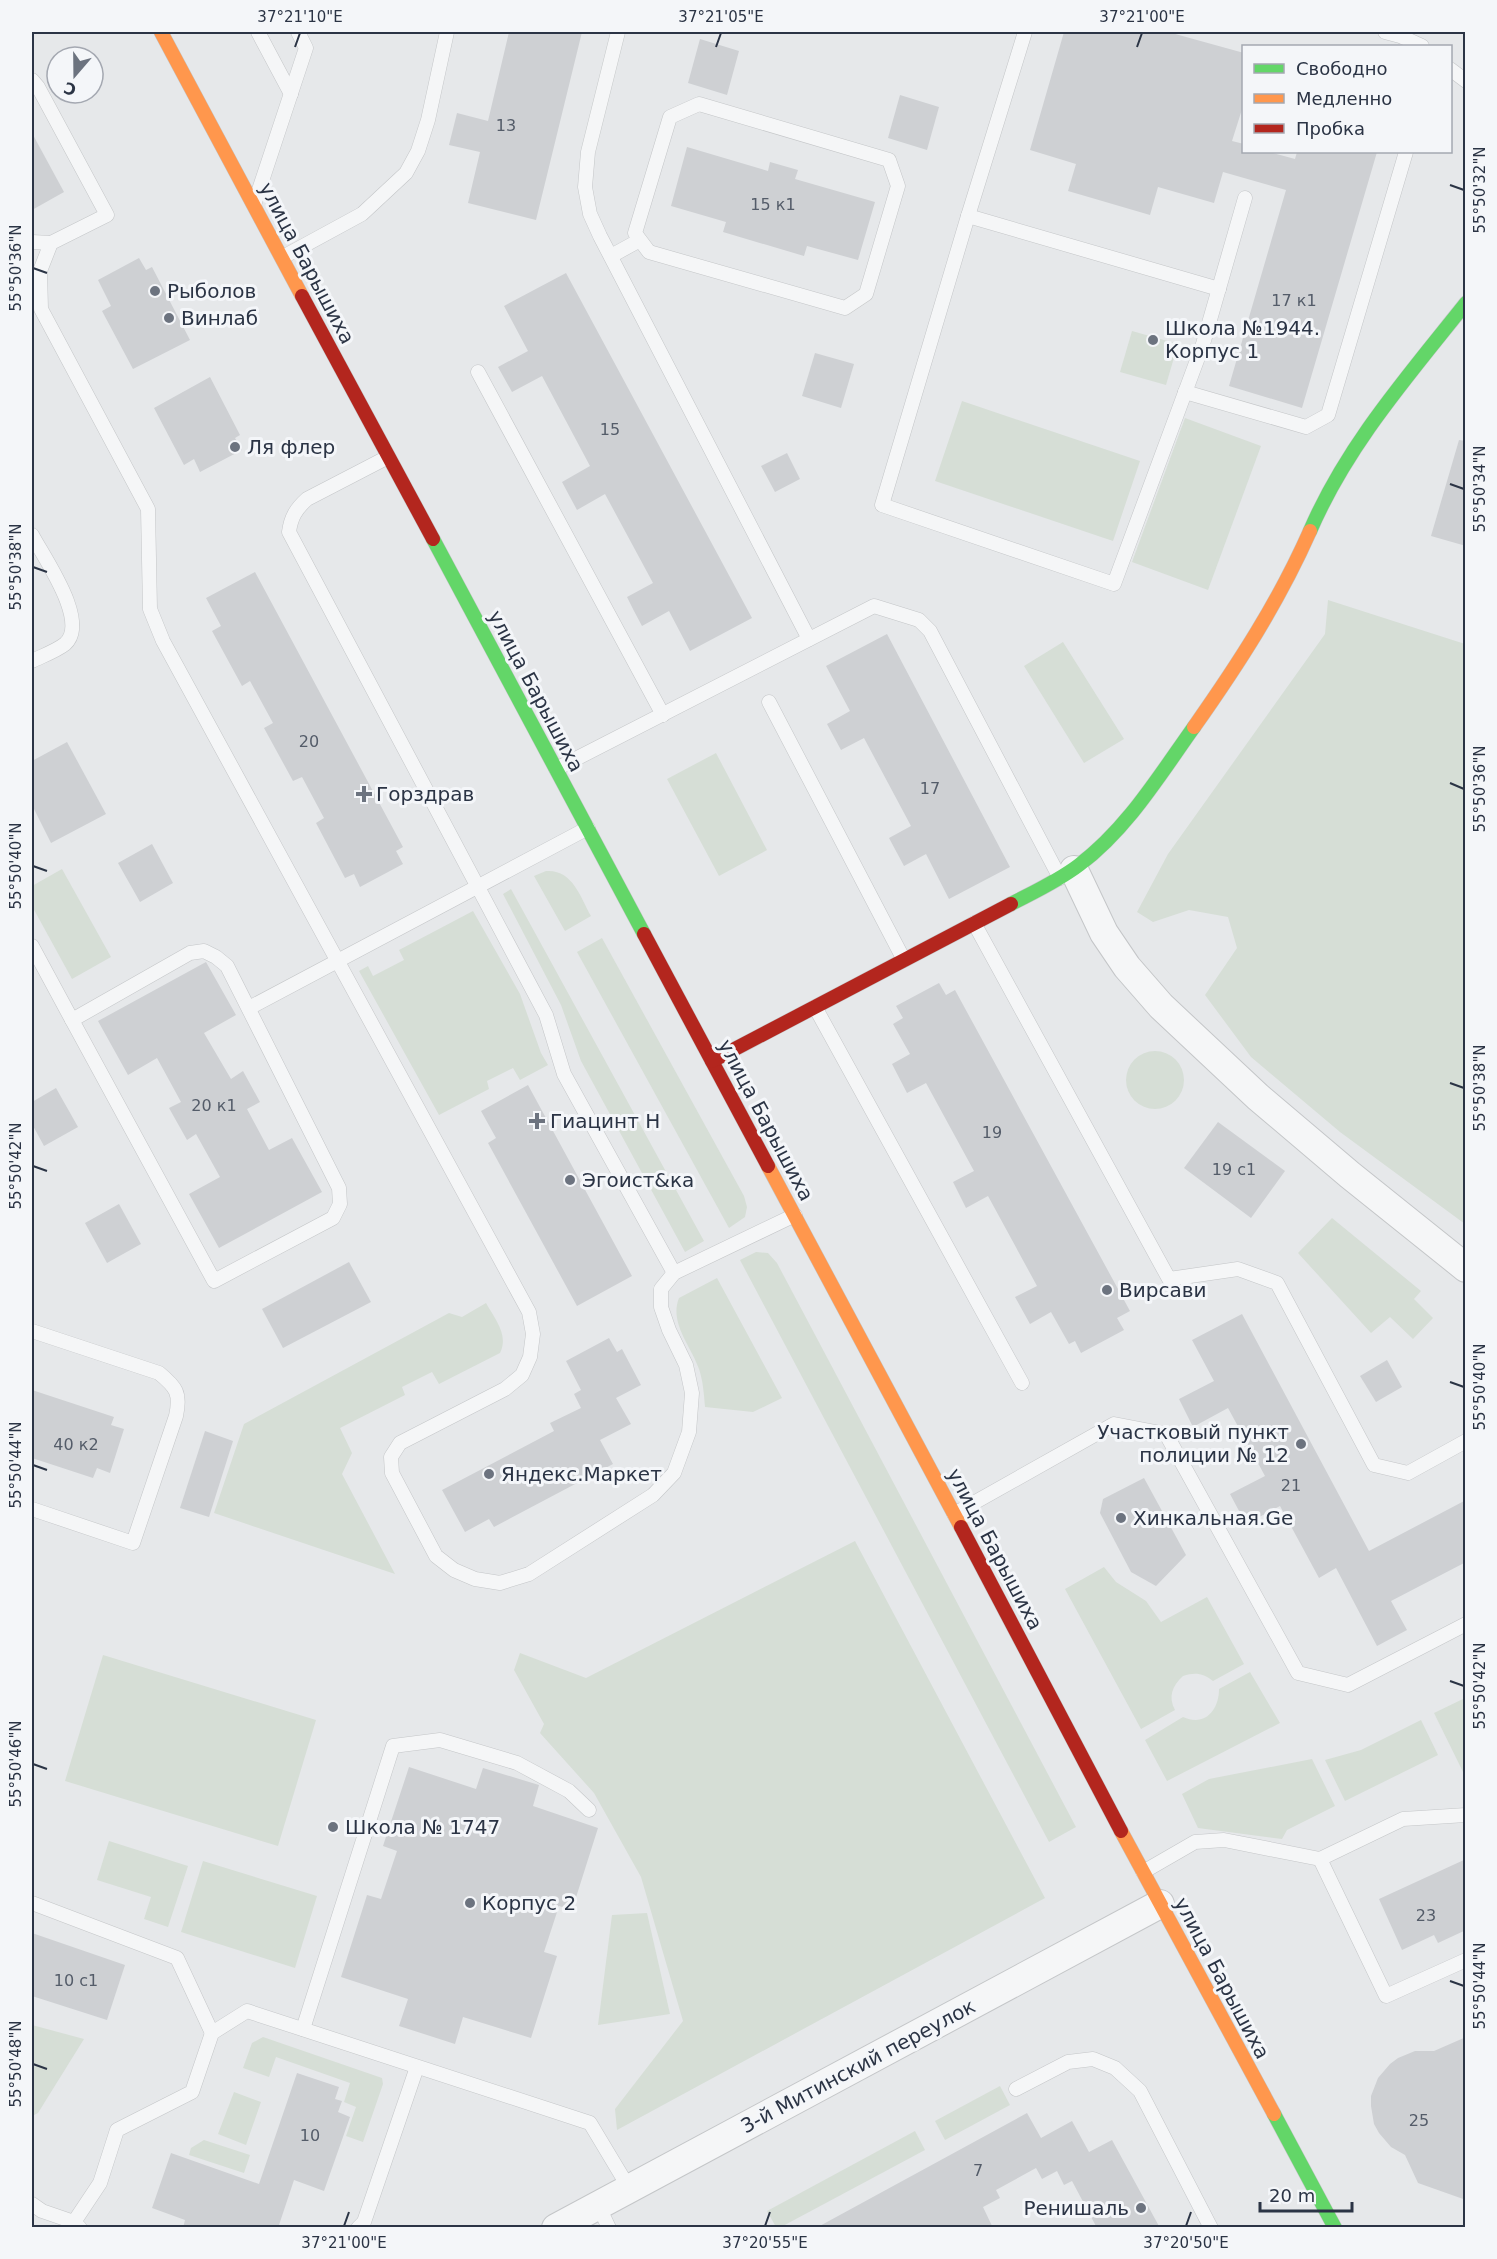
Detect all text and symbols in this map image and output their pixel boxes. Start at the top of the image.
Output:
text: 37°21'10"E [257,8,343,26]
text: 37°21'05"E [678,8,764,26]
text: 37°21'00"E [1099,8,1185,26]
north arrow [45,45,105,105]
legend [1242,45,1452,153]
text: Свободно [1296,58,1388,79]
text: С [61,78,79,100]
text: Медленно [1296,88,1392,109]
house number: 13 [496,116,516,135]
text: Пробка [1296,118,1365,139]
text: 55°50'32"N [1471,146,1489,234]
street label: улица Барышиха [254,178,360,348]
house number: 15 к1 [750,195,796,214]
text: 55°50'36"N [7,224,25,312]
place label: Рыболов [167,279,256,303]
marker: Рыболов [148,284,162,298]
house number: 17 к1 [1271,291,1317,310]
place label: Винлаб [181,306,258,330]
marker: Винлаб [162,311,176,325]
place label: Школа №1944. Корпус 1 [1165,316,1320,363]
marker: Школа №1944. Корпус 1 [1146,333,1160,347]
house number: 15 [600,420,620,439]
place label: Ля флер [247,435,335,459]
marker: Ля флер [228,440,242,454]
text: 55°50'34"N [1471,445,1489,533]
text: 55°50'38"N [7,523,25,611]
street label: улица Барышиха [483,606,589,776]
house number: 20 [299,732,319,751]
text: 55°50'36"N [1471,745,1489,833]
house number: 17 [920,779,940,798]
place label: Горздрав [376,782,474,806]
marker: Горздрав [357,787,371,801]
text: 55°50'40"N [7,822,25,910]
street label: улица Барышиха [713,1035,819,1205]
text: 55°50'38"N [1471,1044,1489,1132]
house number: 20 к1 [191,1096,237,1115]
place label: Гиацинт Н [550,1109,660,1133]
marker: Гиацинт Н [528,1112,546,1130]
text: 55°50'42"N [7,1122,25,1210]
house number: 19 [982,1123,1002,1142]
house number: 19 с1 [1212,1160,1256,1179]
place label: Эгоист&ка [582,1168,694,1192]
marker: Эгоист&ка [563,1173,577,1187]
place label: Вирсави [1119,1278,1206,1302]
marker: Вирсави [1100,1283,1114,1297]
text: 55°50'40"N [1471,1343,1489,1431]
place label: Участковый пункт полиции № 12 [1097,1420,1289,1467]
text: 55°50'44"N [7,1421,25,1509]
house number: 40 к2 [53,1435,99,1454]
marker: Участковый пункт полиции № 12 [1294,1437,1308,1451]
place label: Яндекс.Маркет [501,1462,662,1486]
street label: улица Барышиха [942,1464,1048,1634]
marker: Яндекс.Маркет [482,1467,496,1481]
house number: 21 [1281,1476,1301,1495]
place label: Хинкальная.Ge [1133,1506,1293,1530]
marker: Хинкальная.Ge [1114,1511,1128,1525]
text: 55°50'42"N [1471,1642,1489,1730]
text: 55°50'46"N [7,1720,25,1808]
place label: Школа № 1747 [345,1815,500,1839]
marker: Школа № 1747 [326,1820,340,1834]
place label: Корпус 2 [482,1891,576,1915]
street label: улица Барышиха [1169,1893,1275,2063]
marker: Корпус 2 [463,1896,477,1910]
house number: 23 [1416,1906,1436,1925]
text: 55°50'44"N [1471,1942,1489,2030]
house number: 10 с1 [54,1971,98,1990]
street label: 3-й Митинский переулок [737,1994,979,2138]
text: 55°50'48"N [7,2020,25,2108]
house number: 25 [1409,2111,1429,2130]
house number: 10 [300,2126,320,2145]
house number: 7 [973,2161,983,2180]
scale bar [1260,2175,1352,2213]
text: 20 m [1269,2185,1315,2206]
place label: Ренишаль [1023,2196,1129,2220]
marker: Ренишаль [1134,2201,1148,2215]
text: 37°21'00"E [301,2234,387,2252]
text: 37°20'55"E [722,2234,808,2252]
text: 37°20'50"E [1143,2234,1229,2252]

